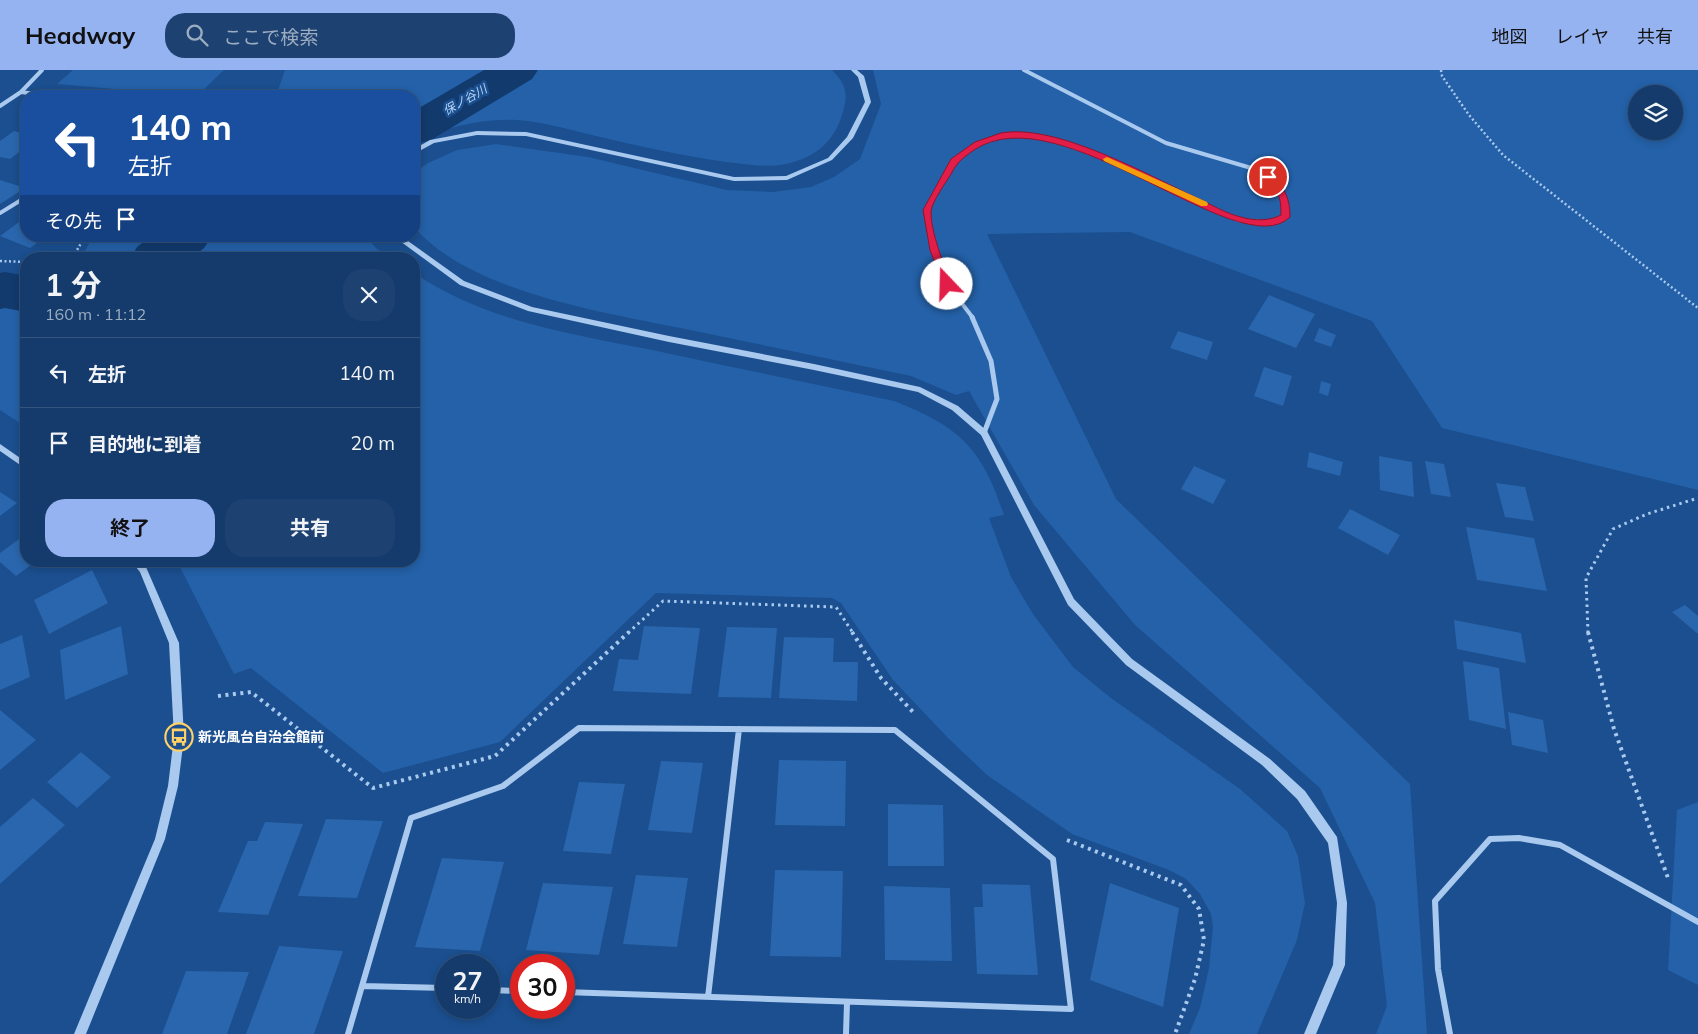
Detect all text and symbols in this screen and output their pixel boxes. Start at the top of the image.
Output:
search box [165,13,515,58]
text: Headway [25,20,135,50]
icon: search [183,21,211,49]
text: ここで検索 [223,25,318,49]
text: 地図 [1492,25,1528,48]
text: レイヤ [1556,25,1609,48]
text: 共有 [1637,25,1673,48]
water label: 保ノ谷川 [440,80,491,118]
map controls [1628,85,1683,140]
button: layers [1628,85,1683,140]
text: 140 m [128,105,232,149]
icon: left [45,110,110,175]
text: 左折 [128,152,172,180]
pin [1247,156,1289,198]
icon: arrive [1254,163,1282,191]
icon: arrive [112,205,140,233]
text: その先 [45,209,102,233]
position arrow [920,257,972,309]
text: 1 分 [45,266,101,304]
button: close [343,269,395,321]
text: 160 m · 11:12 [45,304,146,324]
icon: left [45,359,73,387]
text: 140 m [339,361,395,385]
text: 左折 [88,362,126,386]
icon: arrive [45,429,73,457]
text: 20 m [351,431,395,455]
text: 目的地に到着 [88,432,202,456]
button: 終了 [45,499,215,557]
button: 共有 [225,499,395,557]
bus stop icon: 新光風台自治会館前 [164,722,194,752]
place label: 新光風台自治会館前 [198,728,324,746]
speed limit sign: 30 [510,954,575,1019]
text: 27 [452,965,483,996]
text: km/h [454,991,481,1006]

